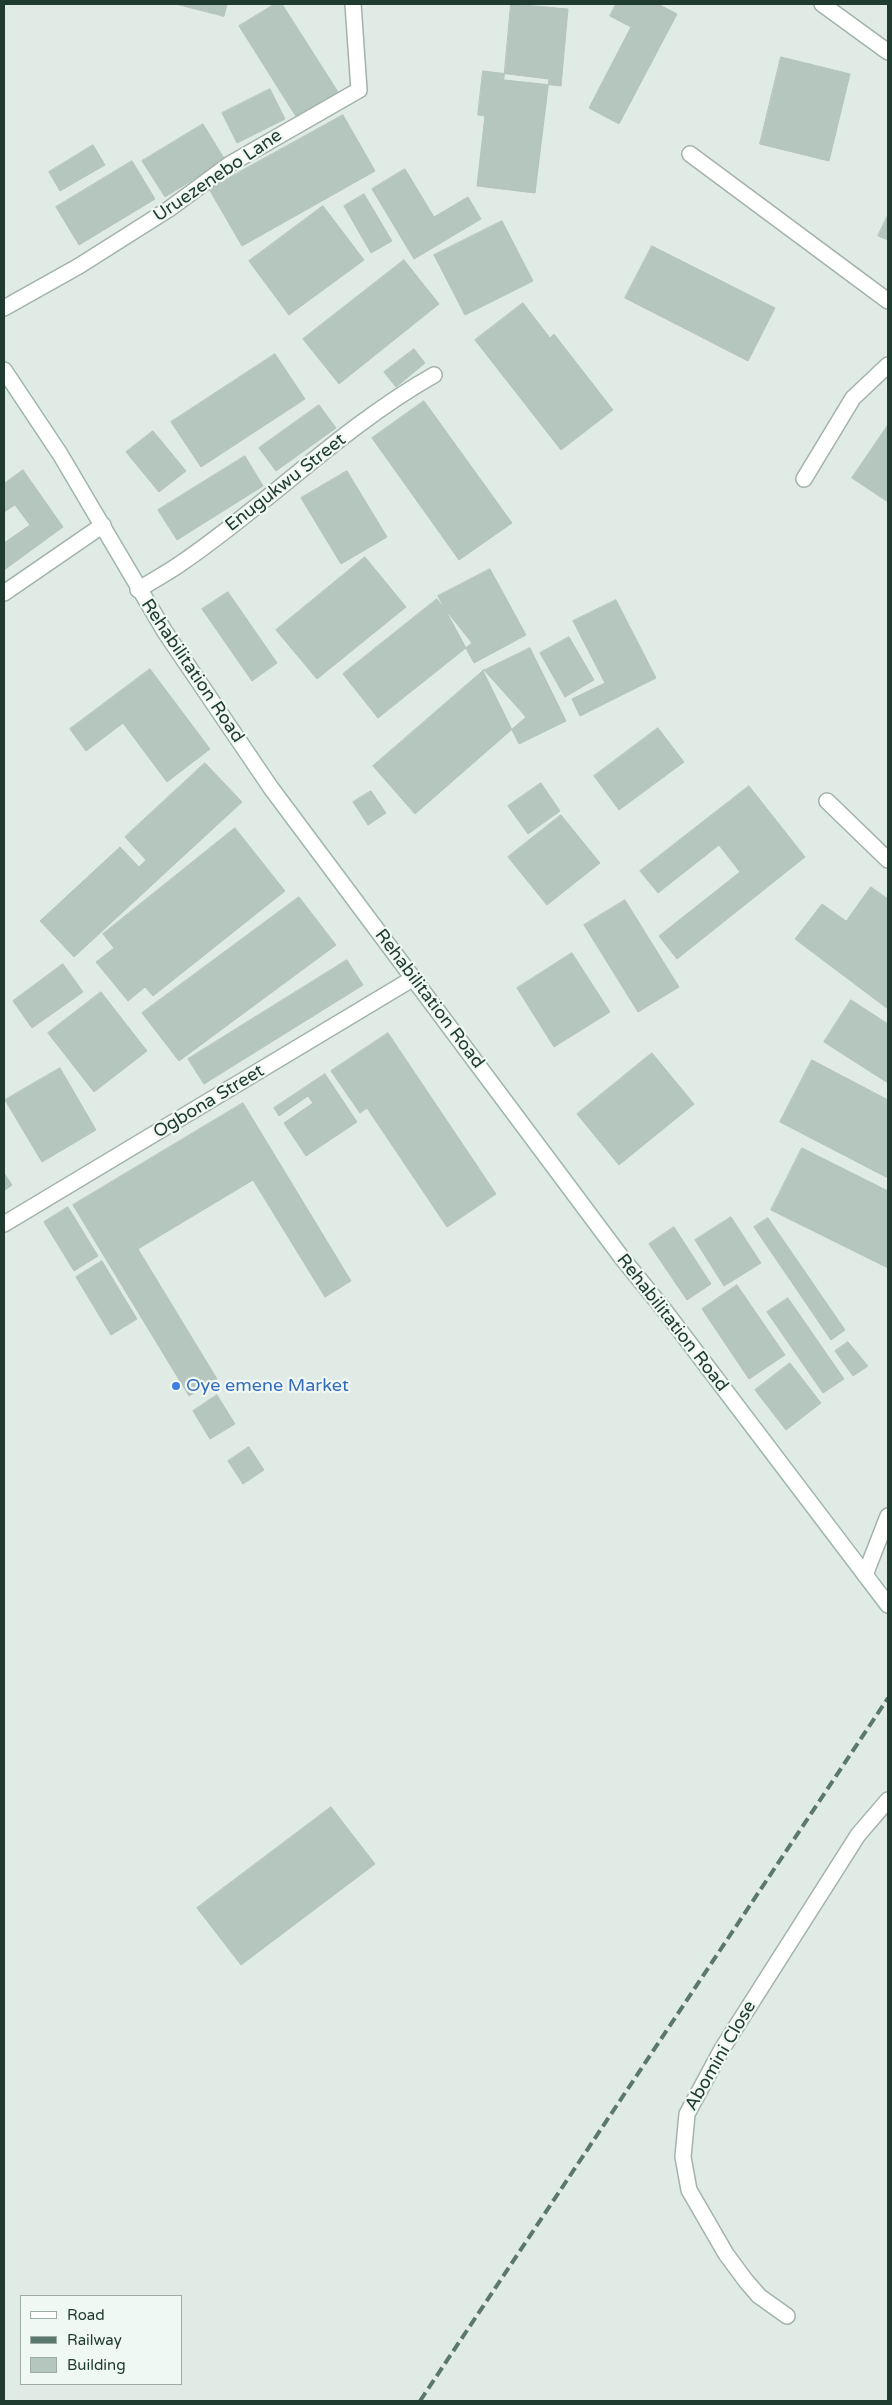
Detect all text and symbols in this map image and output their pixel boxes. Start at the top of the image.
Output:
street label: Uruezenebo Lane [150,125,286,227]
street label: Enugukwu Street [222,429,350,537]
street label: Rehabilitation Road [136,595,248,747]
street label: Rehabilitation Road [370,925,488,1073]
street label: Ogbona Street [150,1061,268,1143]
street label: Rehabilitation Road [612,1250,732,1396]
place label: Oye emene Market [186,1375,349,1397]
marker: Oye emene Market [170,1380,182,1392]
street label: Abomini Close [681,1997,761,2115]
legend [20,2295,182,2385]
text: Road [67,2306,105,2324]
text: Railway [67,2331,122,2349]
text: Building [67,2356,126,2374]

